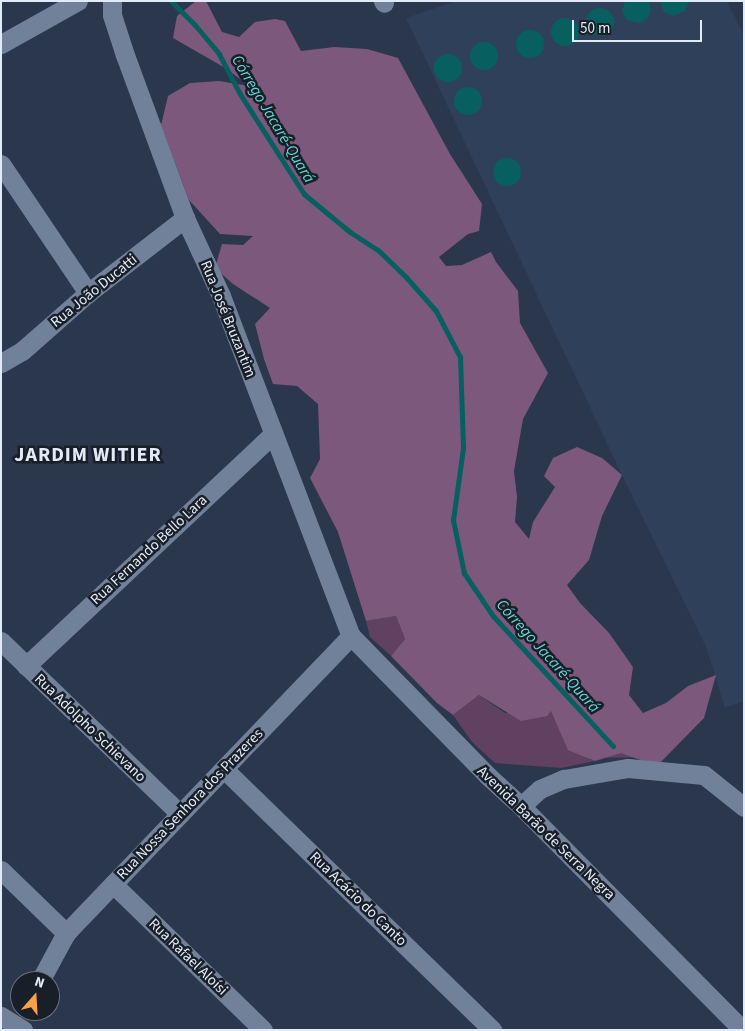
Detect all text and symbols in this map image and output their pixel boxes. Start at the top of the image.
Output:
scale bar [575,10,705,42]
text: 50 m [580,18,610,39]
water label: Córrego Jacaré-Quará [227,52,319,186]
street label: Rua João Ducatti [47,251,141,331]
street label: Rua José Bruzantim [196,258,260,380]
district label: JARDIM WITIER [13,443,163,467]
street label: Rua Fernando Bello Lara [87,491,211,609]
water label: Córrego Jacaré-Quará [492,595,604,717]
street label: Rua Adolpho Schievano [30,670,150,786]
street label: Rua Nossa Senhora dos Prazeres [113,725,267,883]
street label: Avenida Barão de Serra Negra [473,762,619,904]
street label: Rua Acácio do Canto [306,848,410,950]
street label: Rua Rafael Aloísi [145,915,231,999]
north arrow [10,971,60,1021]
text: N [32,972,47,994]

